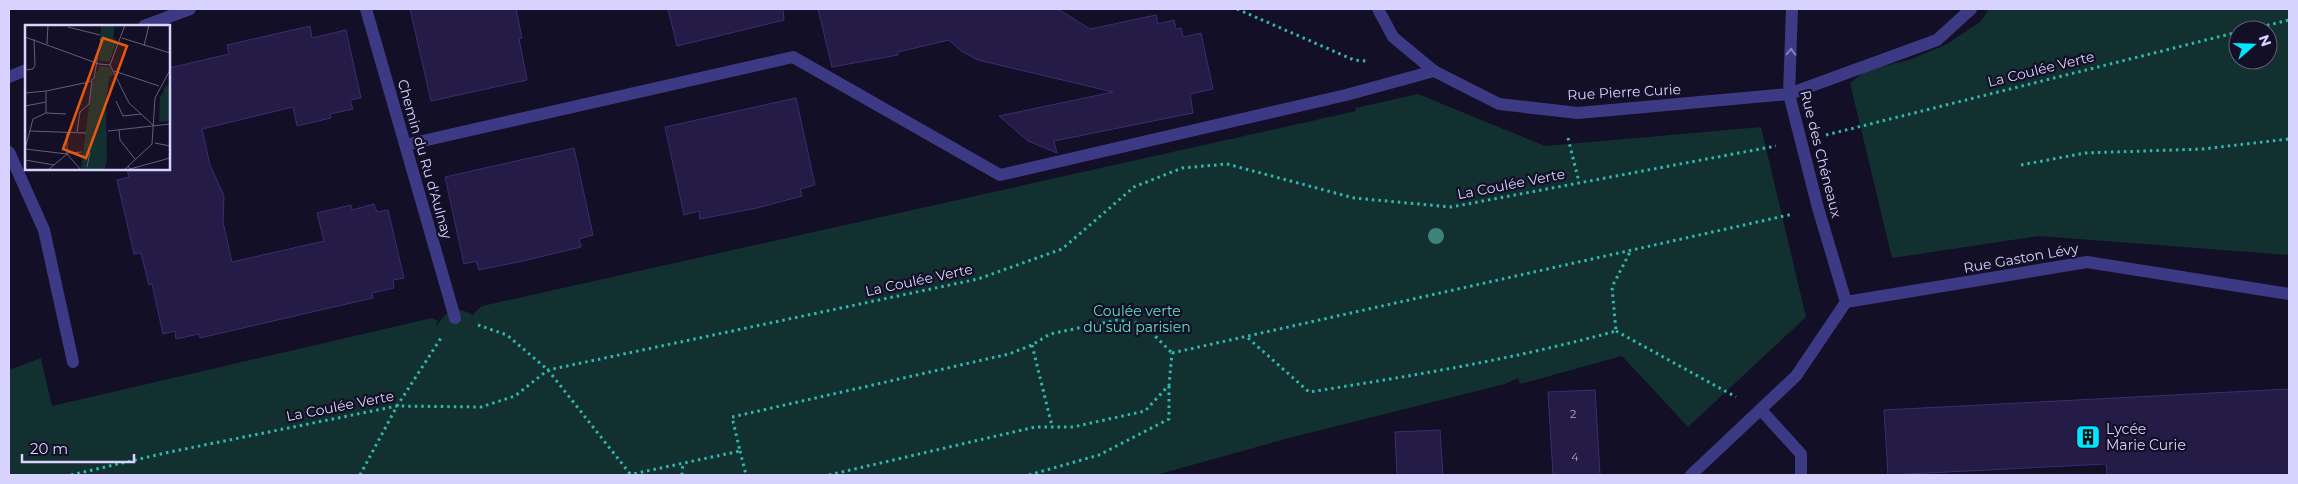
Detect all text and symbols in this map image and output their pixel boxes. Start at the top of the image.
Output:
north arrow [2228,20,2278,70]
inset map [25,25,170,170]
text: N [2255,32,2276,49]
one-way arrow [1785,47,1796,55]
street label: La Coulée Verte [1986,47,2096,91]
street label: Chemin du Ru d'Aulnay [394,77,457,241]
street label: Rue Pierre Curie [1567,80,1681,104]
street label: Rue des Chéneaux [1796,88,1846,220]
street label: La Coulée Verte [1456,165,1566,203]
street label: Rue Gaston Lévy [1962,239,2080,277]
street label: La Coulée Verte [864,260,974,300]
park label: Coulée verte du sud parisien [1083,302,1191,336]
street label: La Coulée Verte [285,387,395,425]
house number: 2 [1570,407,1576,421]
place label: Lycée Marie Curie [2106,420,2186,454]
building icon: Lycée Marie Curie [2075,424,2101,450]
scale bar [22,432,135,464]
text: 20 m [30,439,68,458]
house number: 4 [1571,450,1579,464]

